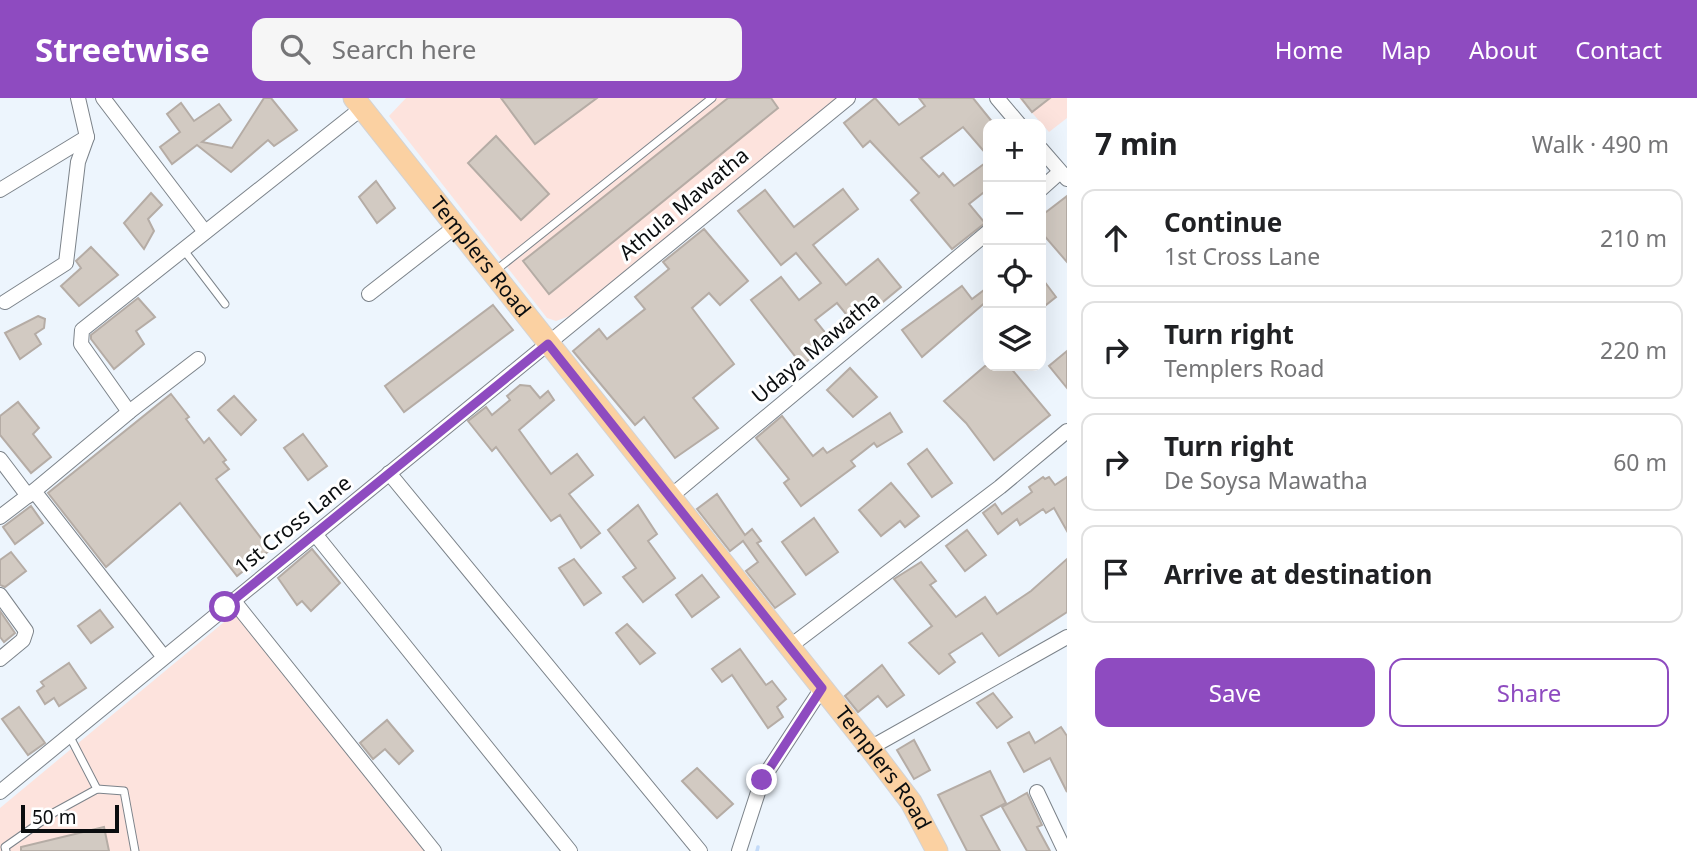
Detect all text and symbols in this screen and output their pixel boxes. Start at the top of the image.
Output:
search box [252,18,742,81]
text: Streetwise [35,27,210,72]
icon: search [276,30,314,68]
text: Search here [332,31,476,67]
text: Home [1275,33,1343,66]
text: Map [1381,33,1431,66]
text: About [1469,33,1537,66]
text: Contact [1575,33,1662,66]
map controls [983,119,1046,371]
button: + [983,119,1046,182]
text: 7 min [1095,123,1178,164]
text: Walk · 490 m [1532,128,1669,160]
street label: Athula Mawatha [613,141,754,266]
button: − [983,182,1046,245]
street label: Templers Road [424,190,538,322]
text: Continue [1164,204,1282,240]
icon: ahead [1097,219,1135,257]
text: 210 m [1600,222,1667,254]
text: 1st Cross Lane [1164,240,1320,272]
button: locate [983,245,1046,308]
street label: Udaya Mawatha [745,285,885,409]
button: layers [983,308,1046,371]
text: Turn right [1164,316,1294,352]
icon: right [1097,331,1135,369]
text: 220 m [1600,334,1667,366]
text: Templers Road [1164,352,1324,384]
text: Turn right [1164,428,1294,464]
icon: right [1097,443,1135,481]
text: 60 m [1613,446,1667,478]
text: De Soysa Mawatha [1164,464,1368,496]
street label: 1st Cross Lane [228,468,357,580]
icon: arrive [1097,555,1135,593]
text: Arrive at destination [1164,556,1433,592]
route start [209,591,240,622]
button: Save [1095,658,1375,727]
button: Share [1389,658,1669,727]
street label: Templers Road [829,700,938,834]
route end [746,764,777,795]
scale bar [21,802,119,834]
text: 50 m [32,804,76,830]

